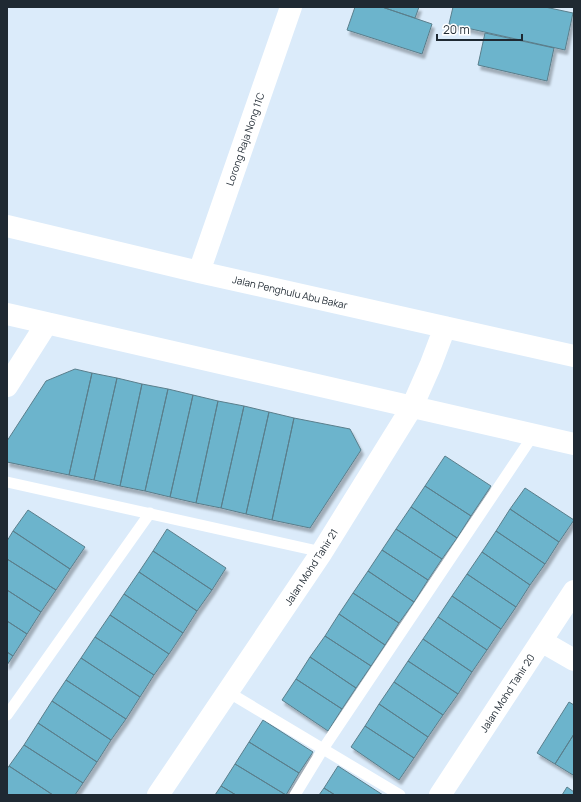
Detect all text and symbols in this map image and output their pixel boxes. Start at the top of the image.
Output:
scale bar [437,16,522,42]
text: 20 m [443,21,470,38]
street label: Lorong Raja Nong 11C [222,90,268,188]
street label: Jalan Penghulu Abu Bakar [231,272,349,312]
street label: Jalan Mohd Tahir 21 [281,526,341,608]
street label: Jalan Mohd Tahir 20 [476,651,538,735]

